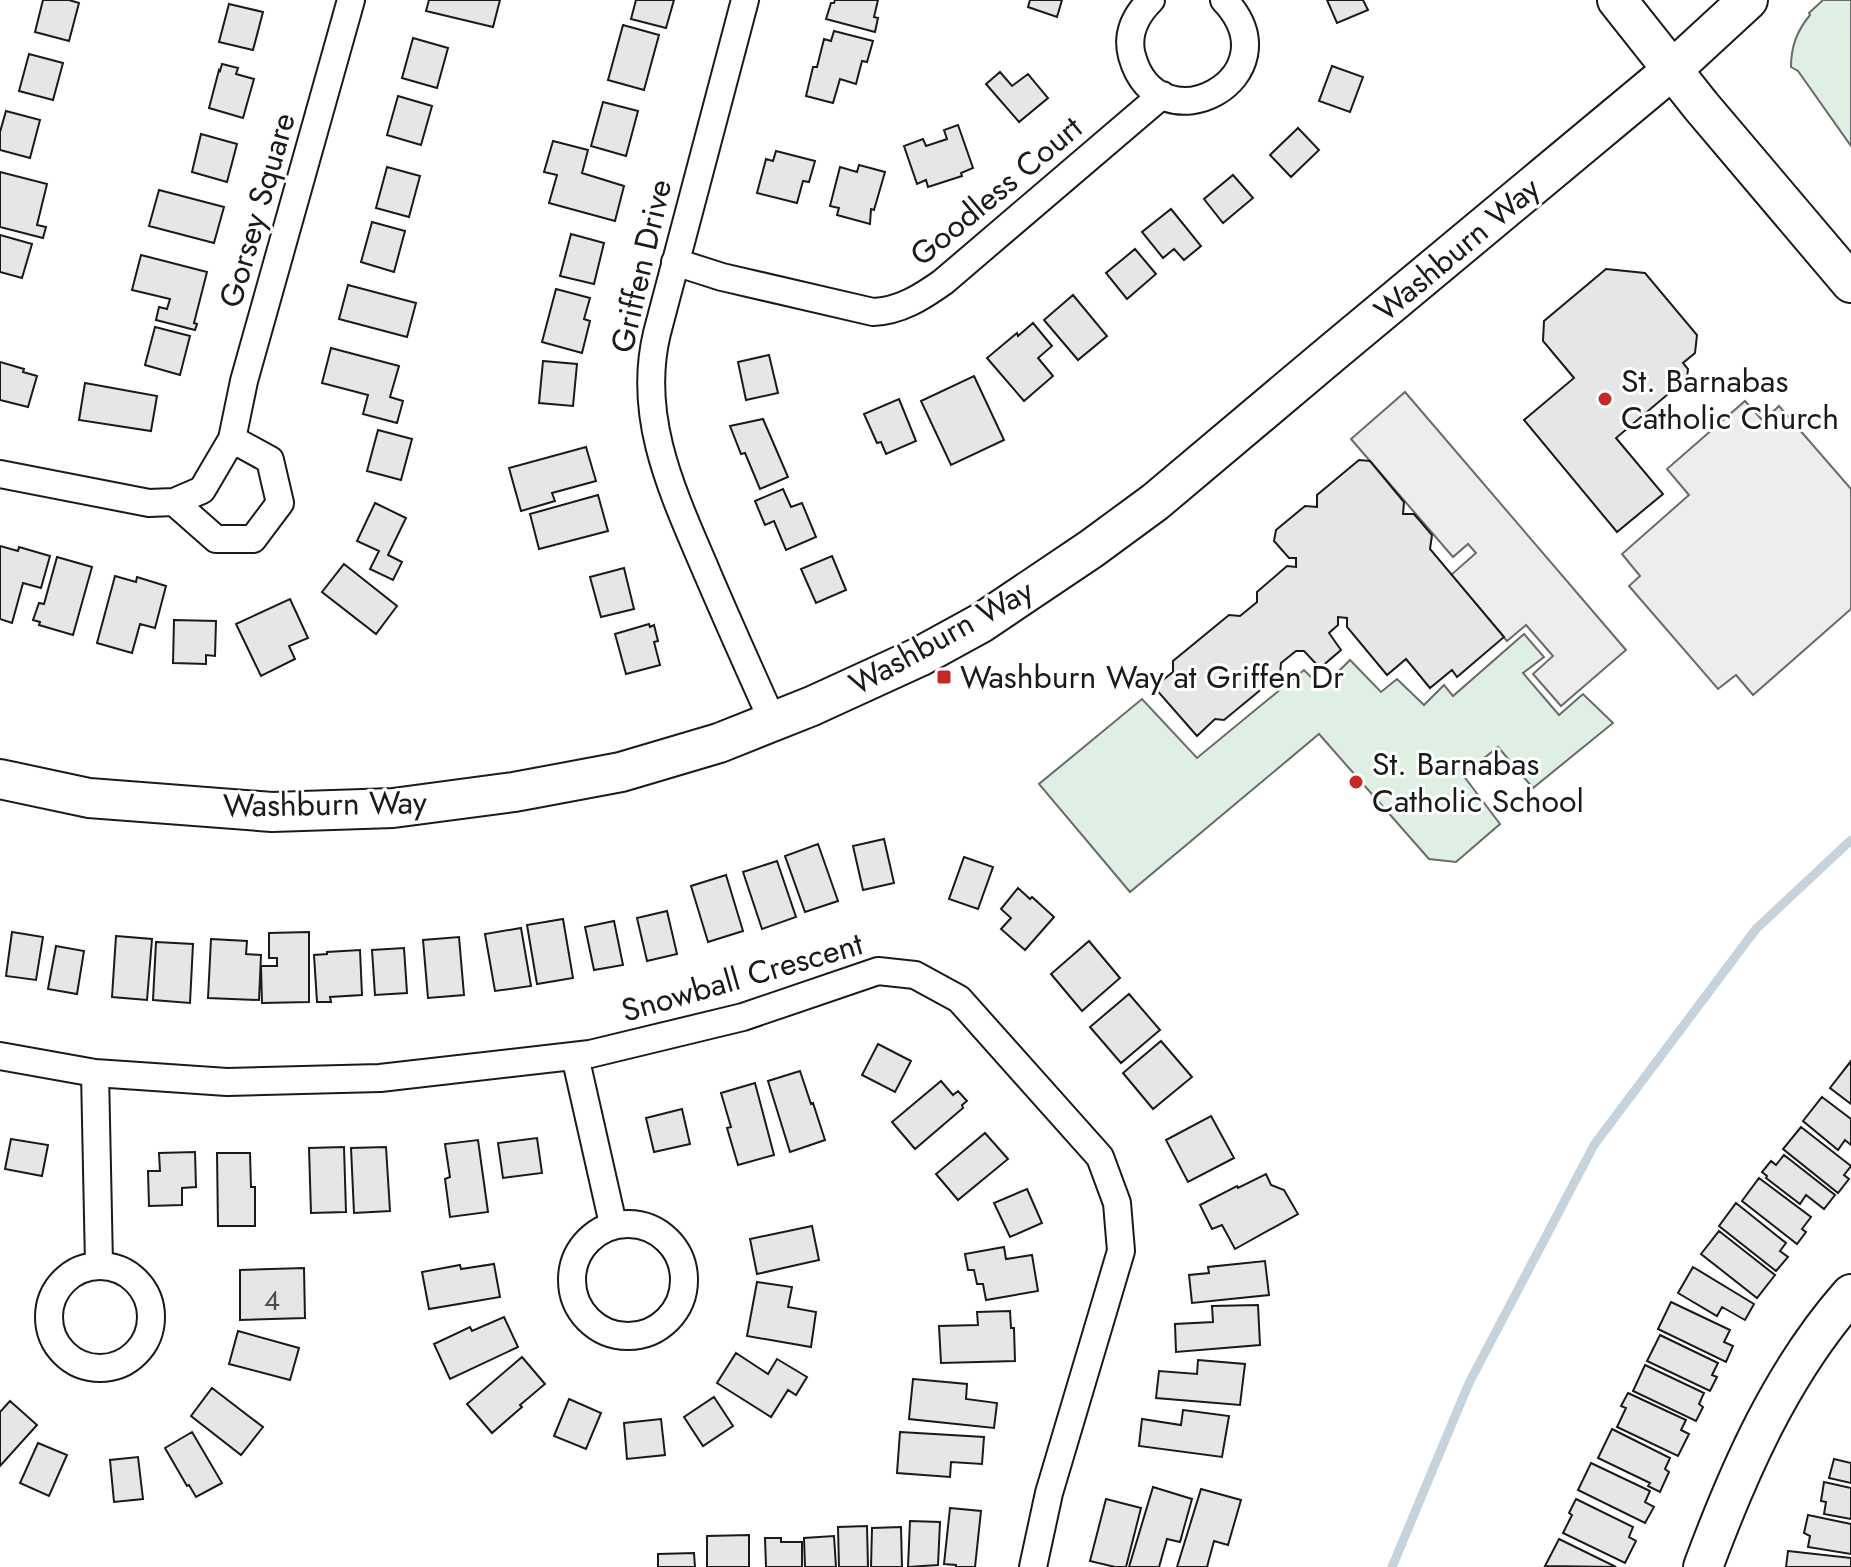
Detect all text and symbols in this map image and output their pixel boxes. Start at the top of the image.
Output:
street label: Goodless Court [900,105,1092,277]
street label: Gorsey Square [207,107,307,313]
street label: Washburn Way [1364,165,1551,332]
street label: Griffen Drive [599,175,683,357]
place label: St. Barnabas Catholic Church [1621,358,1839,441]
marker: St. Barnabas Catholic Church [1596,390,1614,408]
street label: Washburn Way [841,567,1042,707]
place label: Washburn Way at Griffen Dr [960,654,1344,700]
marker: Washburn Way at Griffen Dr [935,668,953,686]
place label: St. Barnabas Catholic School [1372,741,1584,824]
marker: St. Barnabas Catholic School [1347,773,1365,791]
street label: Washburn Way [223,779,428,829]
street label: Snowball Crescent [616,920,868,1033]
house number: 4 [264,1280,280,1321]

